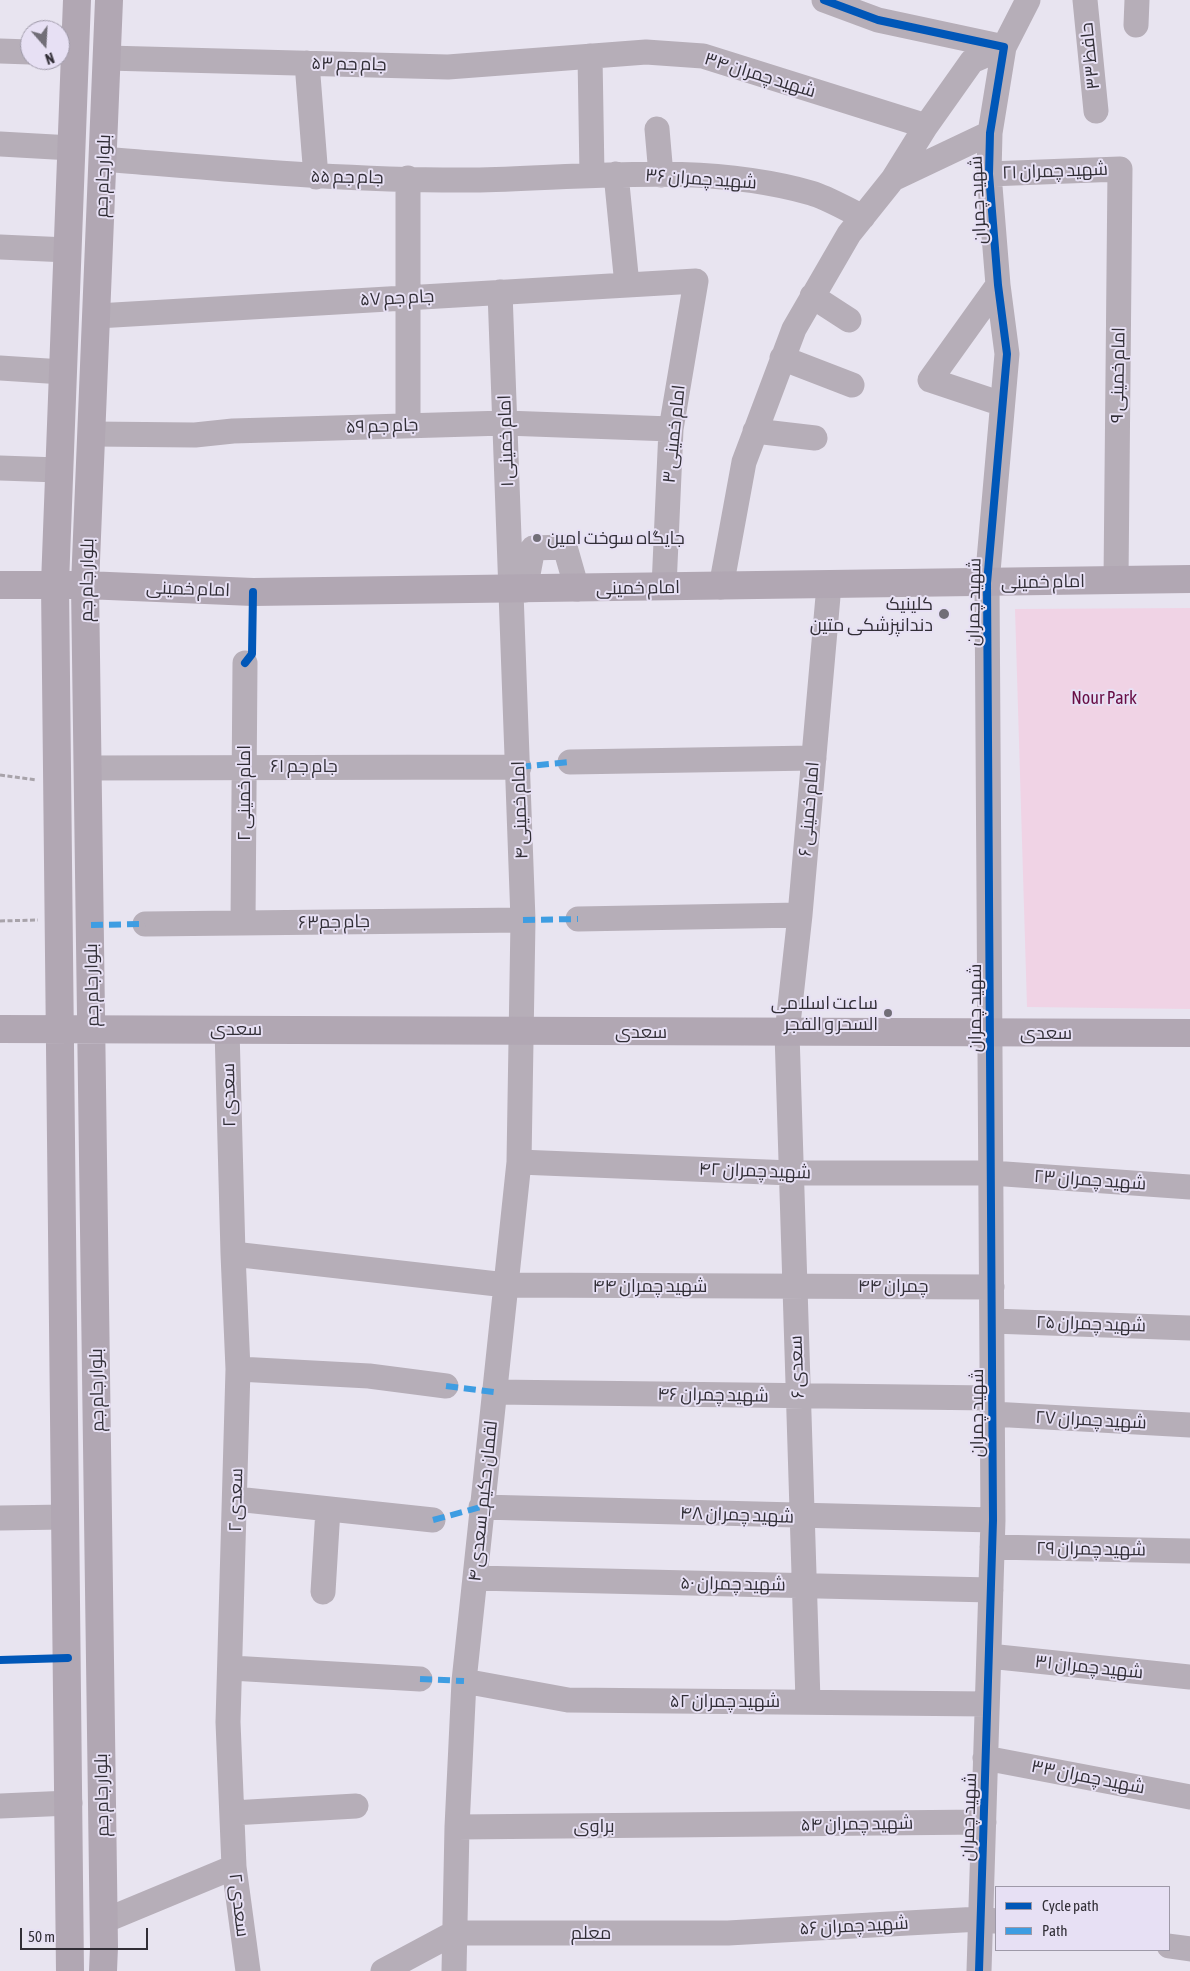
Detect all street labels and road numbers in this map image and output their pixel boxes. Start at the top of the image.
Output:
street label: حافظ ۳۳ [1076,21,1104,91]
street label: شهید چمران ۳۴ [702,48,818,102]
street label: جام جم ۵۳ [311,53,387,75]
street label: بلوار جام جم [91,134,115,218]
street label: شهید چمران [965,155,991,245]
street label: شهید چمران ۲۱ [1002,158,1108,184]
street label: شهید چمران ۳۶ [645,164,757,194]
street label: جام جم ۵۵ [310,166,384,188]
street label: جام جم ۵۷ [359,285,435,311]
street label: امام خمینی ۹ [1106,327,1130,423]
street label: امام خمینی ۳ [658,384,690,484]
street label: امام خمینی ۱ [494,395,518,487]
street label: جام جم ۵۹ [345,414,419,438]
street label: بلوار جام جم [75,538,99,622]
street label: شهید چمران [962,558,986,646]
street label: امام خمینی [1001,570,1085,594]
street label: امام خمینی [596,576,680,600]
street label: امام خمینی [146,577,230,601]
street label: امام خمینی ۲ [233,745,255,841]
street label: جام جم ۶۱ [270,755,338,777]
street label: امام خمینی ۴ [507,760,533,860]
street label: امام خمینی ۶ [794,761,824,857]
street label: جام جم۶۳ [298,911,370,933]
street label: بلوار جام جم [80,943,104,1027]
street label: شهید چمران [964,964,986,1052]
street label: سعدی [210,1018,262,1040]
street label: سعدی [615,1021,667,1043]
street label: سعدی [1020,1022,1072,1044]
street label: سعدی ۲ [218,1063,240,1127]
street label: شهید چمران ۴۲ [698,1158,812,1184]
street label: شهید چمران ۲۳ [1033,1165,1147,1195]
street label: شهید چمران ۴۴ [593,1275,707,1297]
street label: چمران ۴۴ [858,1275,928,1297]
street label: شهید چمران ۲۵ [1036,1311,1146,1337]
street label: سعدی ۶ [785,1335,809,1399]
street label: بلوار جام جم [85,1348,109,1432]
street label: شهید چمران [966,1369,988,1457]
street label: شهید چمران ۴۶ [657,1383,769,1407]
street label: شهید چمران ۲۷ [1035,1406,1147,1434]
street label: لقمان حکیم_سعدی ۴ [464,1420,502,1582]
street label: سعدی ۲ [225,1468,247,1532]
street label: شهید چمران ۴۸ [680,1502,794,1528]
street label: شهید چمران ۲۹ [1036,1537,1146,1561]
street label: شهید چمران ۵۰ [680,1572,786,1596]
street label: شهید چمران ۳۱ [1034,1651,1144,1683]
street label: شهید چمران ۵۲ [670,1690,780,1712]
street label: بلوار جام جم [90,1753,114,1837]
street label: شهید چمران ۳۳ [1029,1755,1147,1799]
street label: شهید چمران [957,1772,981,1862]
street label: شهید چمران ۵۴ [800,1812,914,1836]
street label: براوی [574,1815,614,1837]
street label: سعدی ۲ [224,1872,254,1938]
street label: شهید چمران ۵۶ [799,1912,909,1940]
street label: معلم [571,1922,611,1944]

